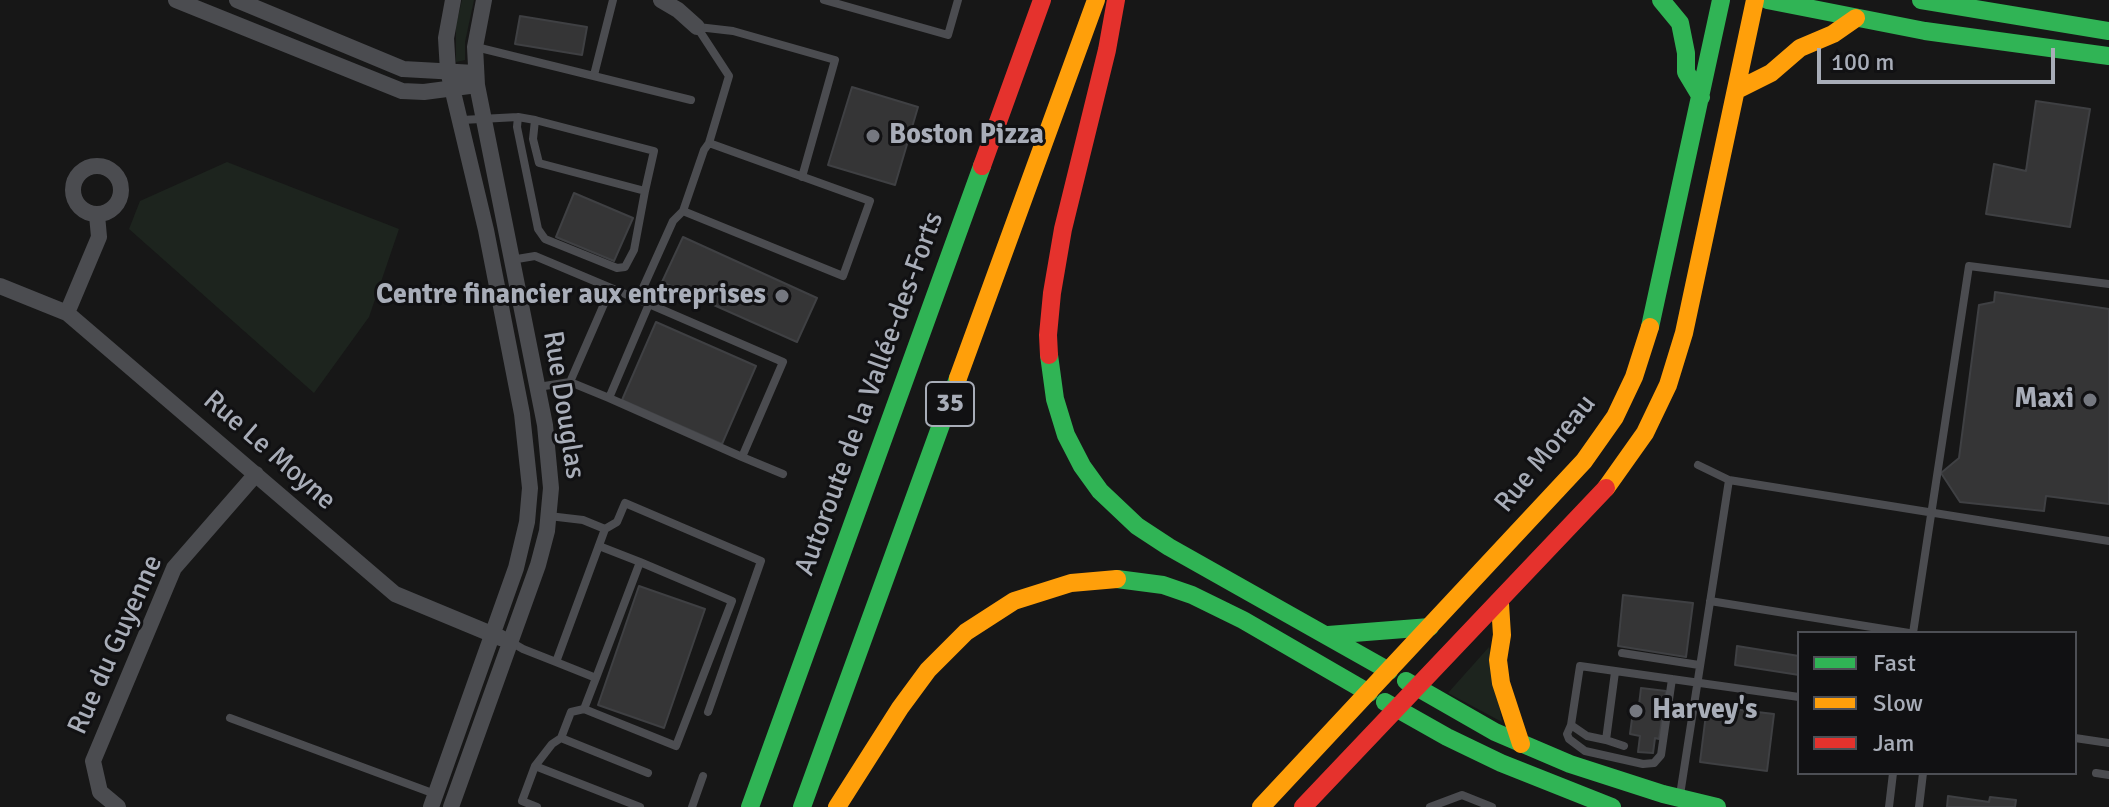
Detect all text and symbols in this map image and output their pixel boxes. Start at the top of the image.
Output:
scale bar [1821,32,2059,82]
text: 100 m [1831,47,1894,77]
place label: Boston Pizza [889,119,1044,153]
marker: Boston Pizza [864,127,882,145]
street label: Autoroute de la Vallée-des-Forts [788,208,952,580]
place label: Centre financier aux entreprises [376,279,766,313]
marker: Centre financier aux entreprises [773,287,791,305]
street label: Rue Douglas [535,329,591,481]
road number: 35 [926,382,974,426]
place label: Maxi [2014,383,2074,417]
street label: Rue Le Moyne [196,384,342,518]
street label: Rue Moreau [1488,388,1604,520]
marker: Maxi [2081,391,2099,409]
street label: Rue du Guyenne [61,550,171,740]
legend [1797,631,2077,775]
text: Fast [1873,648,1916,678]
text: Slow [1873,688,1923,718]
place label: Harvey's [1652,694,1757,728]
marker: Harvey's [1627,702,1645,720]
text: Jam [1873,728,1914,758]

